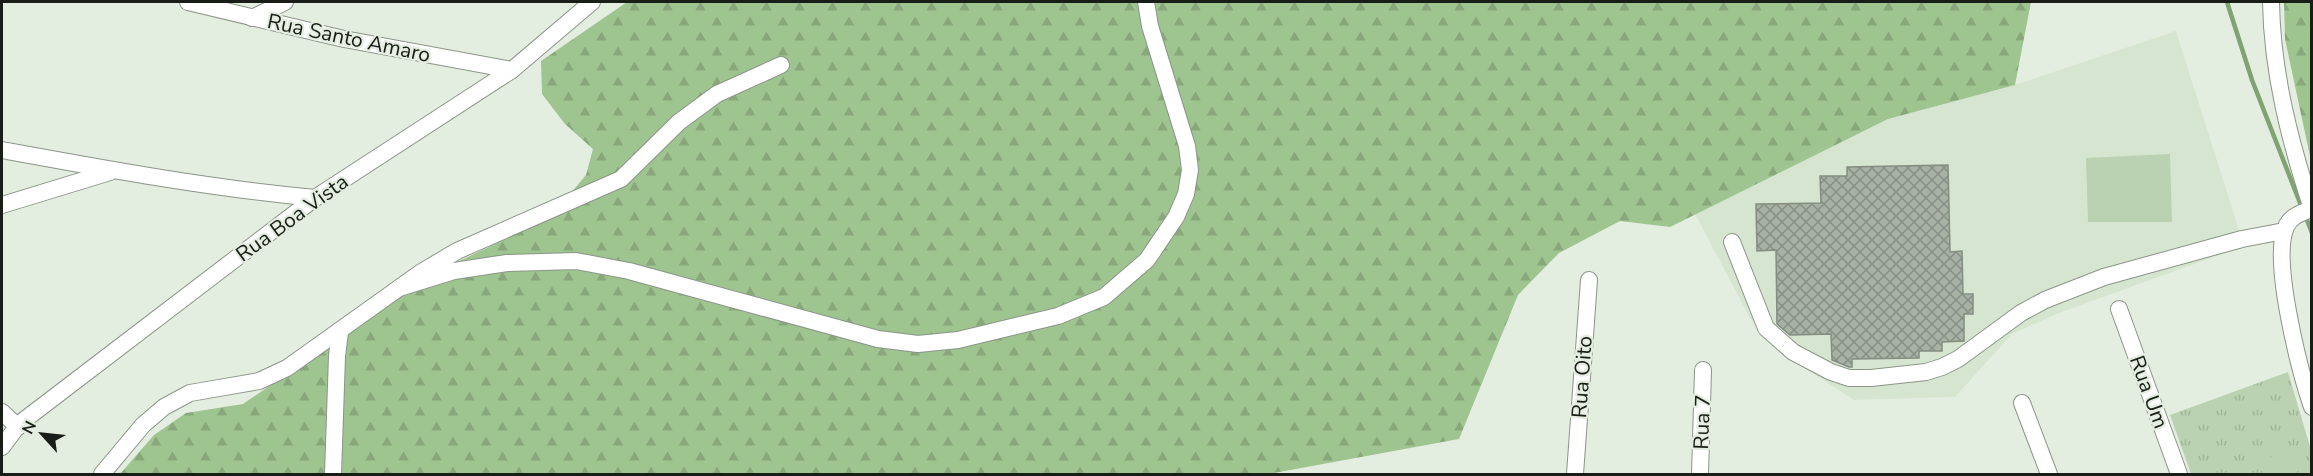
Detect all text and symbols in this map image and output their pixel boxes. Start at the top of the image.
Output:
street label: Rua Santo Amaro [265,7,433,69]
street label: Rua Boa Vista [230,168,354,268]
street label: Rua Oito [1565,335,1599,419]
street label: Rua Um [2123,352,2175,432]
street label: Rua 7 [1687,394,1717,450]
north arrow [12,404,72,464]
text: N [17,417,42,438]

